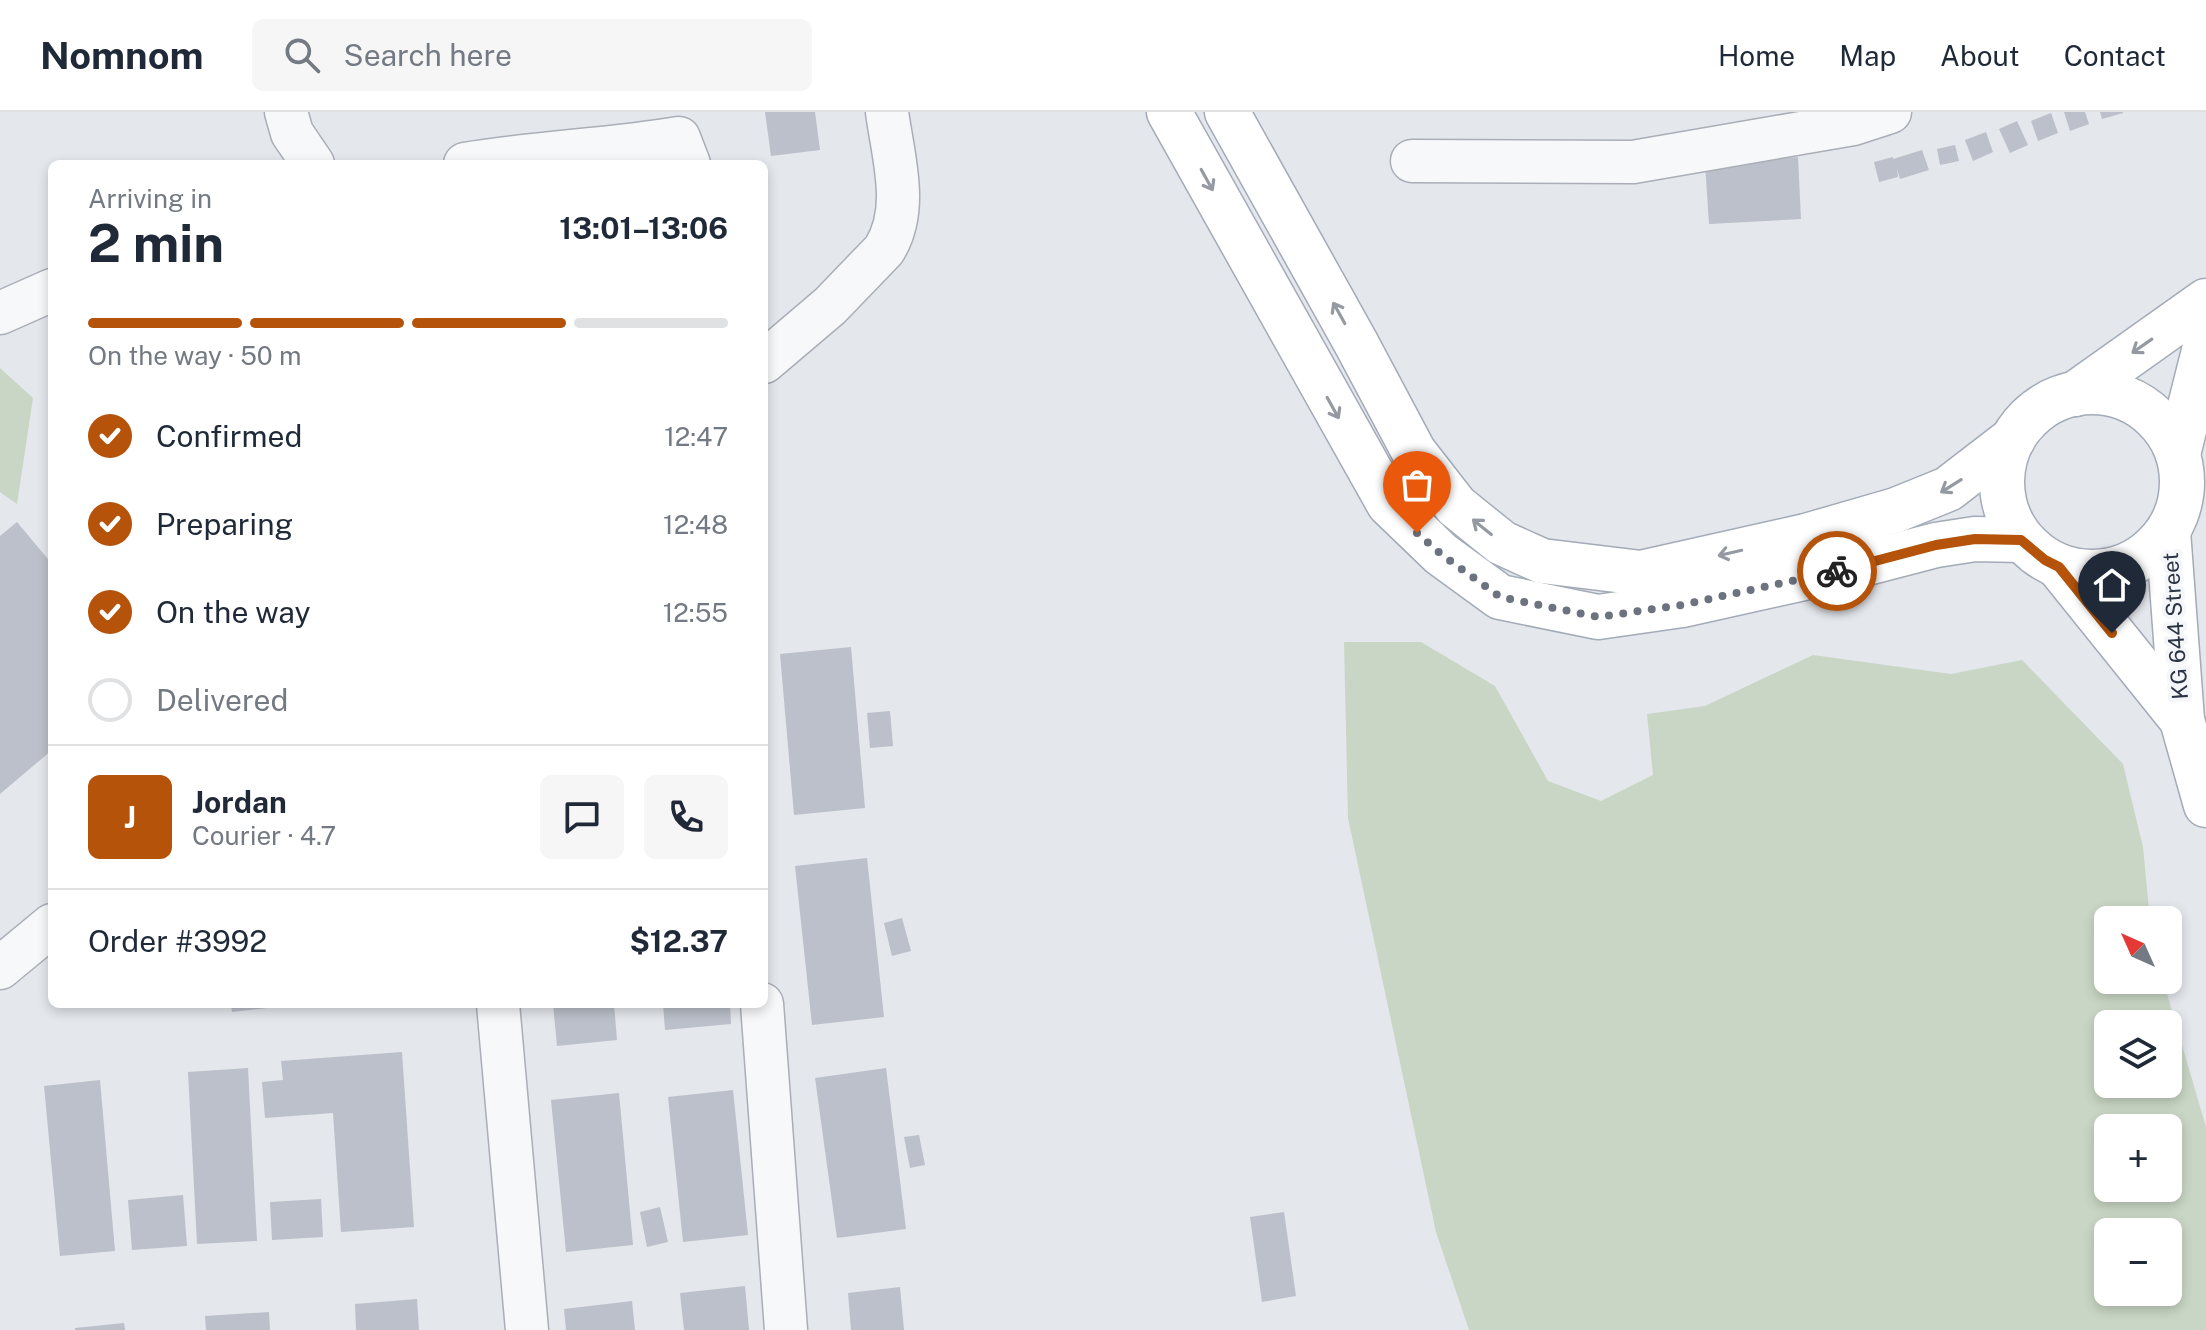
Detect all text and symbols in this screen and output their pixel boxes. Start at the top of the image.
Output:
search box [252,19,812,91]
text: Nomnom [40,33,204,78]
icon: search [280,33,324,77]
text: Search here [344,37,512,73]
text: Home [1718,39,1795,72]
text: Map [1839,39,1896,72]
text: About [1940,39,2020,72]
text: Contact [2064,39,2166,72]
one-way arrow [1199,168,1215,191]
text: Arriving in [88,183,212,214]
text: 13:01–13:06 [559,210,728,246]
text: 2 min [88,213,224,274]
one-way arrow [1331,301,1346,325]
one-way arrow [2132,338,2154,354]
text: On the way · 50 m [88,340,302,371]
one-way arrow [1326,395,1341,419]
icon: check [88,414,132,458]
text: Confirmed [156,418,302,454]
text: 12:47 [664,421,728,452]
pin [1383,451,1451,533]
icon: bag [1395,463,1439,507]
one-way arrow [1940,477,1962,494]
icon: check [88,502,132,546]
text: Preparing [156,506,293,542]
text: 12:48 [663,509,728,540]
one-way arrow [1472,518,1493,536]
courier [1797,531,1877,611]
one-way arrow [1717,546,1743,561]
icon: bike [1815,549,1859,593]
pin [2078,551,2146,633]
street label: KG 644 Street [2157,552,2193,700]
icon: home [2090,563,2134,607]
icon: check [88,590,132,634]
text: On the way [156,594,310,630]
text: 12:55 [663,597,728,628]
text: Delivered [156,682,288,718]
button: chat [540,775,624,859]
button: phone [644,775,728,859]
text: Jordan [192,784,287,820]
text: J [124,799,136,835]
text: Courier · 4.7 [192,820,336,851]
north arrow [2094,906,2182,994]
map controls [2094,906,2182,1306]
text: Order #3992 [88,923,267,959]
text: $12.37 [629,923,728,959]
button: layers [2094,1010,2182,1098]
button: + [2094,1114,2182,1202]
button: − [2094,1218,2182,1306]

